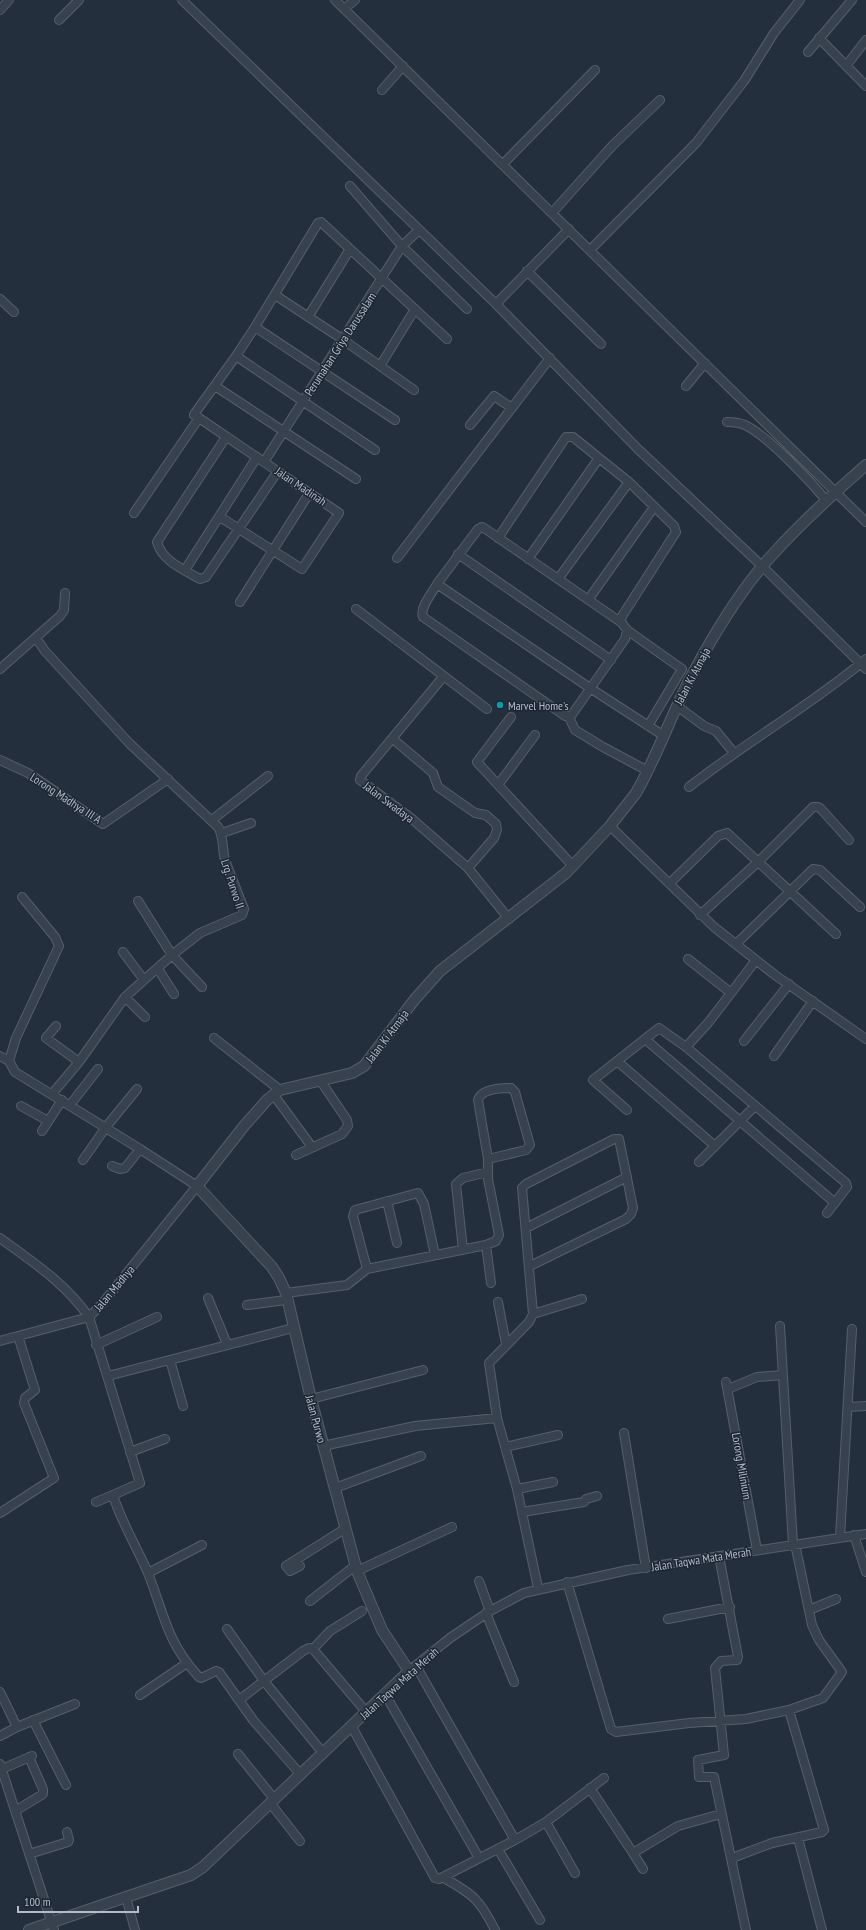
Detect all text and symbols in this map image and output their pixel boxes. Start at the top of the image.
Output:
street label: Perumahan Griya Darussalam [301,289,379,399]
street label: Jalan Madinah [272,463,330,509]
street label: Jalan Ki Atmaja [670,645,713,708]
place label: Marvel Home's [508,698,569,713]
marker: Marvel Home's [495,700,505,710]
street label: Lorong Madhya III A [27,769,105,827]
street label: Jalan Swadaya [360,778,417,826]
street label: Lrg. Purwo II [218,857,248,911]
street label: Jalan Ki Atmaja [362,1006,412,1066]
street label: Jalan Madhya [90,1262,138,1315]
street label: Jalan Purwo [302,1393,330,1445]
street label: Lorong Milinium [729,1431,755,1501]
street label: Jalan Taqwa Mata Merah [649,1544,752,1574]
street label: Jalan Taqwa Mata Merah [356,1644,441,1723]
scale bar [18,1888,138,1914]
text: 100 m [24,1894,51,1909]

